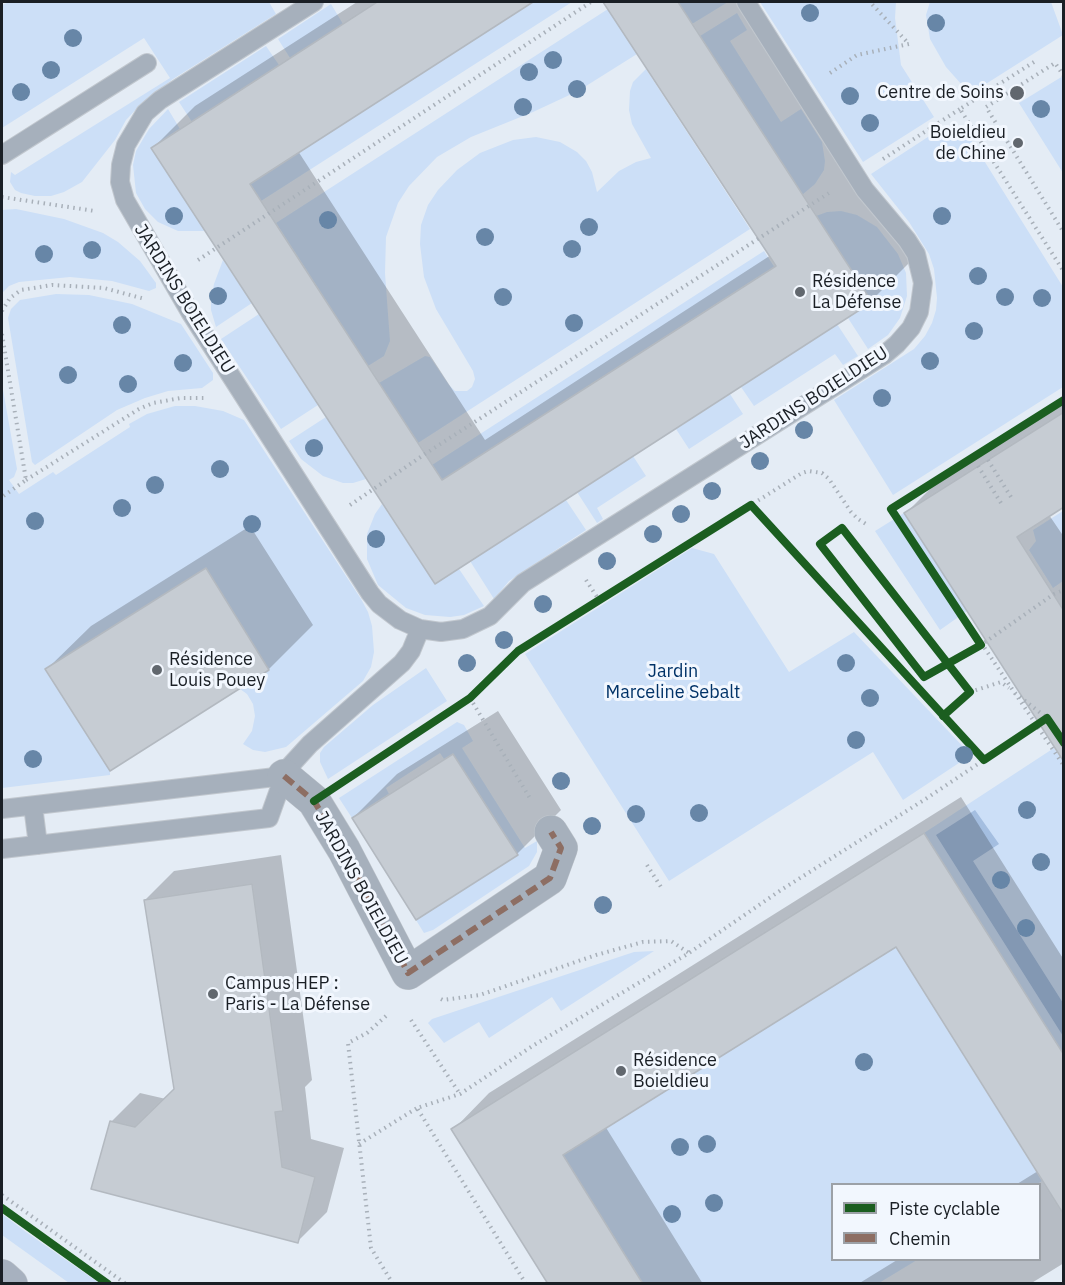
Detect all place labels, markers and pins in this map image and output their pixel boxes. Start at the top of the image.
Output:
place label: Centre de Soins [877,82,1004,104]
marker: Centre de Soins [1008,84,1026,102]
place label: Boieldieu de Chine [930,122,1006,164]
marker: Boieldieu de Chine [1011,136,1025,150]
place label: Résidence La Défense [812,271,901,314]
marker: Résidence La Défense [793,285,807,299]
place label: Résidence Louis Pouey [169,649,265,692]
marker: Résidence Louis Pouey [150,663,164,677]
place label: Campus HEP : Paris - La Défense [225,973,370,1016]
marker: Campus HEP : Paris - La Défense [206,987,220,1001]
place label: Résidence Boieldieu [633,1050,717,1092]
marker: Résidence Boieldieu [614,1064,628,1078]

